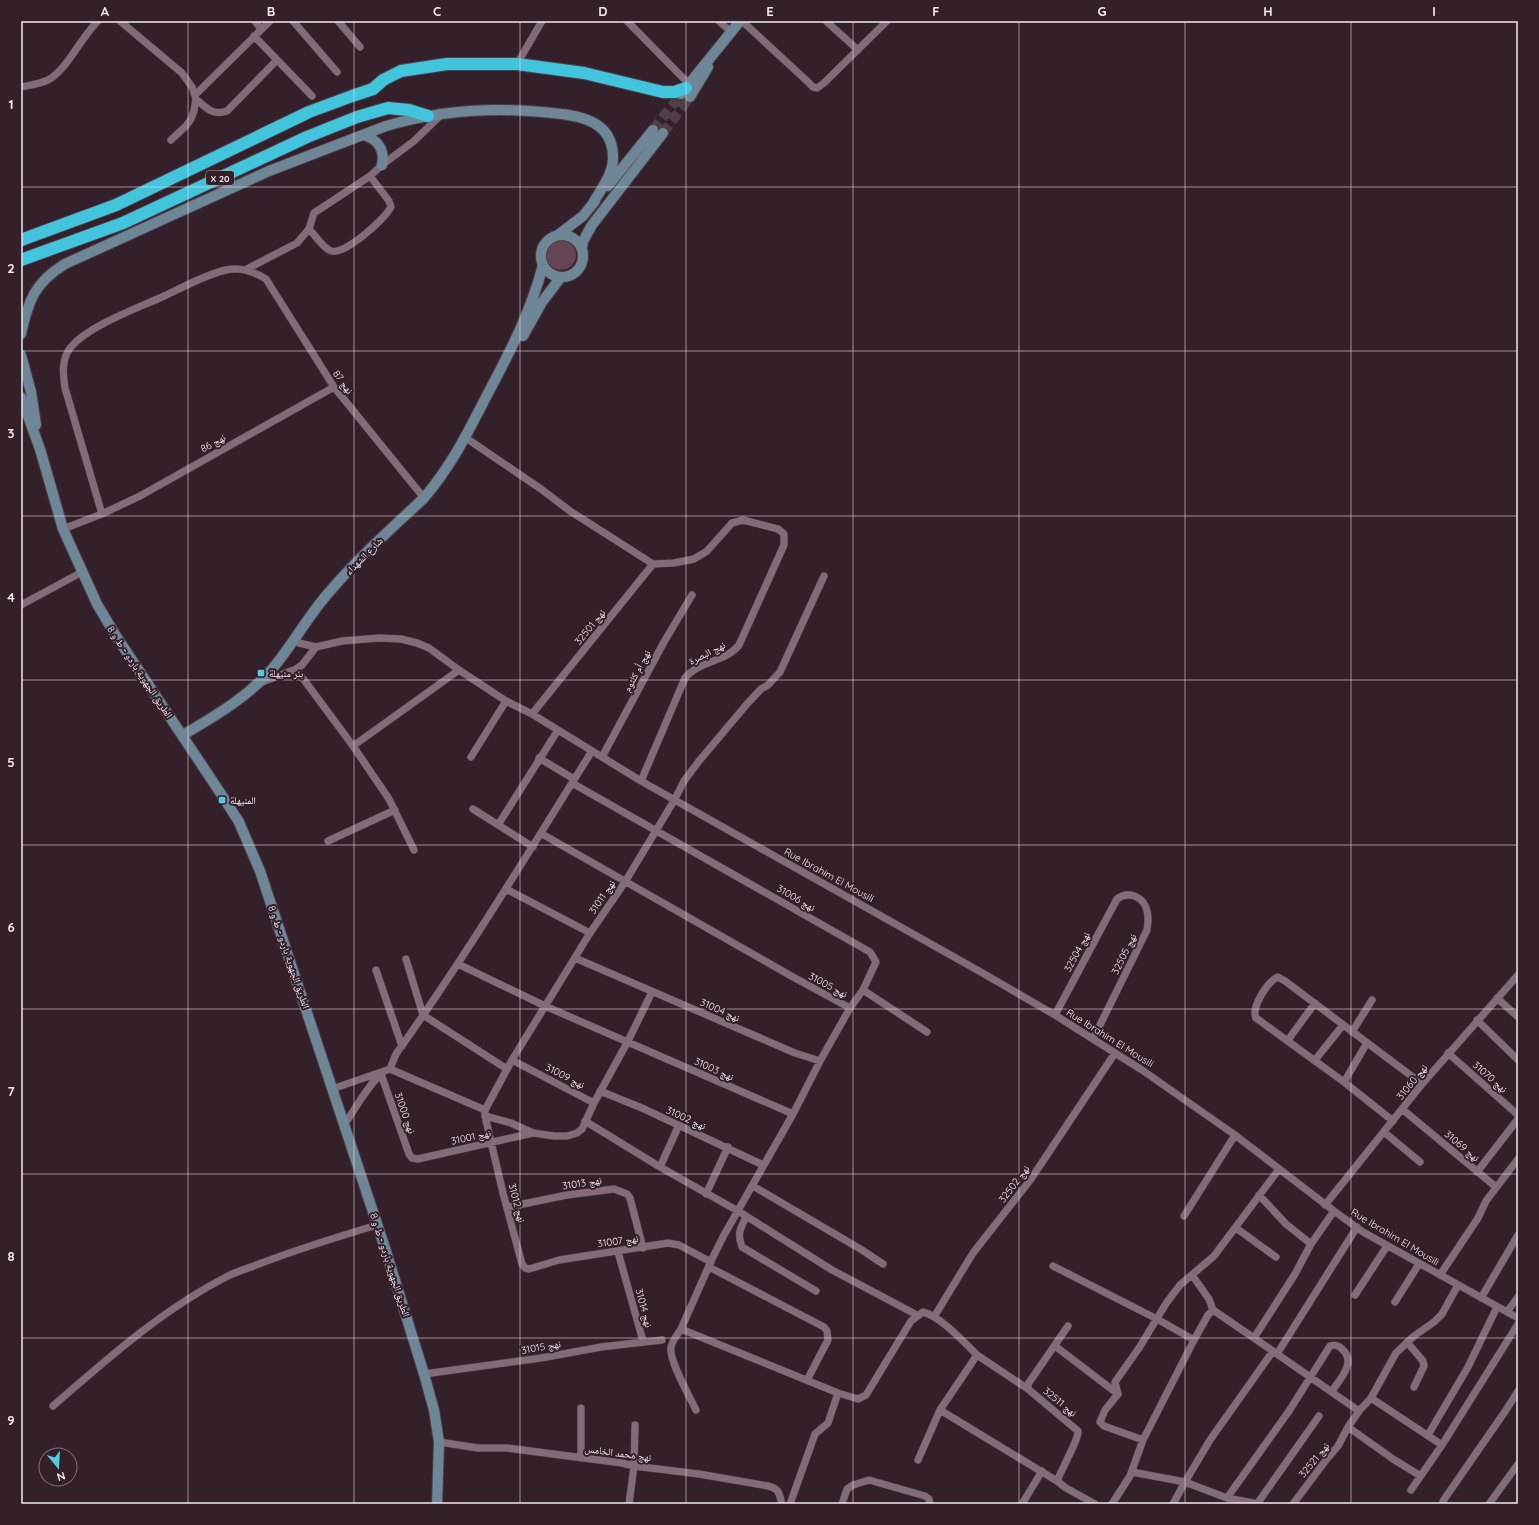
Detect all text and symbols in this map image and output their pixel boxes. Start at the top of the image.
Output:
text: A [101,3,110,19]
text: B [267,3,275,19]
text: C [433,3,441,19]
text: D [598,3,608,19]
text: E [766,3,774,19]
text: F [932,3,940,19]
text: G [1097,3,1107,19]
text: H [1263,3,1273,19]
text: I [1432,3,1436,19]
text: 1 [8,96,14,112]
road number: X 20 [206,171,234,185]
text: 2 [7,260,15,276]
street label: نهج 87 [330,368,356,397]
text: 3 [8,425,15,441]
street label: نهج 86 [198,431,228,455]
street label: شارع الشهداء [342,534,386,578]
text: 4 [7,589,15,605]
street label: نهج 32501 [572,606,608,647]
street label: الطريق الجهوية باردو - ط و 8 [104,623,176,721]
street label: نهج البصرة [687,638,728,668]
street label: نهج أم كلثوم [621,648,654,695]
place label: بئر منيهلة [269,667,304,680]
marker: بئر منيهلة [256,668,266,678]
text: 5 [7,754,15,770]
place label: المنيهلة [230,794,256,807]
marker: المنيهلة [217,795,227,805]
street label: Rue Ibrahim El Mousili [782,845,876,905]
street label: نهج 31011 [586,877,618,916]
street label: نهج 31006 [774,882,818,914]
street label: الطريق الجهوية باردو - ط و 8 [265,904,313,1010]
text: 6 [7,919,15,935]
street label: نهج 32504 [1061,930,1093,974]
street label: نهج 32505 [1109,931,1140,976]
street label: نهج 31005 [806,969,850,1001]
street label: نهج 31004 [698,996,742,1025]
street label: Rue Ibrahim El Mousili [1064,1006,1156,1070]
street label: نهج 31003 [692,1055,736,1084]
street label: نهج 31070 [1470,1059,1510,1096]
street label: نهج 31009 [543,1061,587,1092]
street label: نهج 31060 [1394,1061,1430,1102]
text: 7 [7,1083,15,1099]
street label: نهج 31000 [392,1091,419,1136]
street label: نهج 31002 [664,1103,708,1133]
street label: نهج 31001 [450,1126,492,1148]
street label: نهج 31069 [1442,1128,1482,1165]
street label: نهج 32502 [996,1162,1032,1205]
street label: نهج 31013 [561,1173,603,1193]
street label: نهج 31012 [506,1182,529,1224]
street label: Rue Ibrahim El Mousili [1349,1206,1441,1268]
street label: الطريق الجهوية باردو - ط و 8 [367,1211,413,1319]
street label: نهج 31007 [597,1232,640,1250]
text: 8 [7,1248,15,1264]
street label: نهج 31014 [633,1287,655,1329]
street label: نهج 31015 [520,1337,562,1357]
street label: نهج 32511 [1041,1384,1080,1420]
text: 9 [7,1412,15,1428]
street label: نهج 32521 [1296,1440,1332,1480]
street label: نهج محمد الخامس [584,1442,652,1464]
north arrow [38,1447,78,1487]
text: N [55,1469,67,1484]

